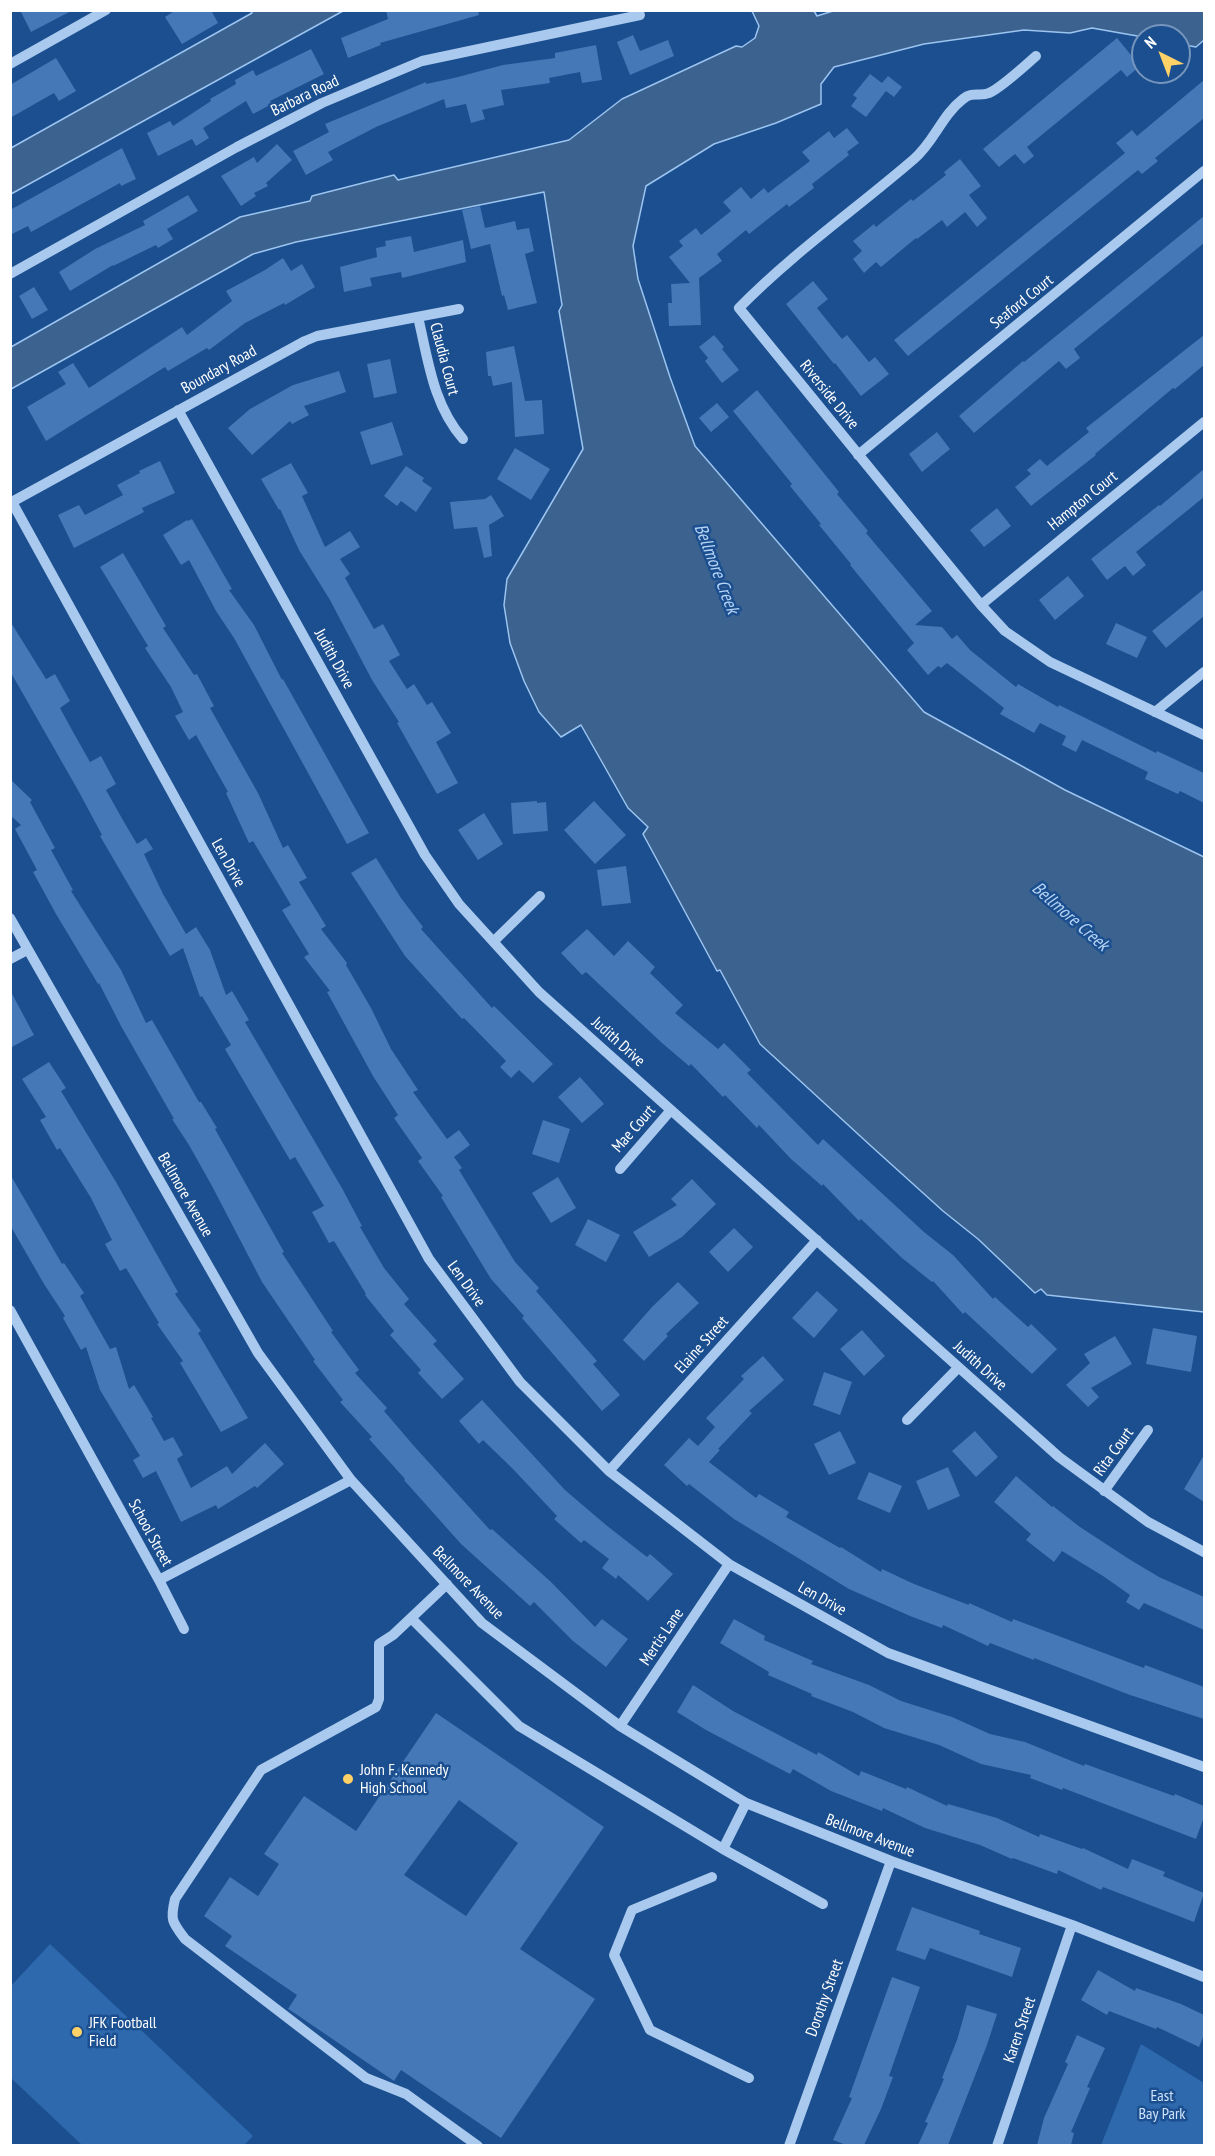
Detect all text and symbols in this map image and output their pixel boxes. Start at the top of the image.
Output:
north arrow [1131,24,1191,84]
text: N [1140,32,1160,52]
street label: Barbara Road [268,71,342,121]
street label: Seaford Court [987,271,1057,333]
street label: Claudia Court [425,321,463,397]
street label: Boundary Road [178,342,260,398]
street label: Riverside Drive [795,357,863,433]
street label: Hampton Court [1044,467,1122,535]
water label: Bellmore Creek [689,521,743,617]
street label: Judith Drive [310,626,358,692]
street label: Len Drive [207,836,249,890]
water label: Bellmore Creek [1027,878,1113,956]
street label: Judith Drive [587,1013,649,1071]
street label: Mae Court [608,1101,660,1157]
street label: Bellmore Avenue [153,1150,217,1240]
street label: Len Drive [443,1257,489,1311]
street label: Elaine Street [671,1312,733,1378]
street label: Judith Drive [949,1337,1011,1395]
street label: Rita Court [1090,1424,1138,1480]
street label: School Street [124,1496,176,1570]
street label: Bellmore Avenue [429,1543,507,1623]
street label: Len Drive [795,1578,849,1620]
street label: Mertis Lane [636,1605,688,1669]
place label: John F. Kennedy High School [360,1760,449,1798]
marker: John F. Kennedy High School [341,1772,355,1786]
street label: Bellmore Avenue [823,1810,917,1862]
street label: Dorothy Street [802,1957,848,2039]
street label: Karen Street [1000,1995,1040,2065]
place label: JFK Football Field [89,2013,156,2051]
marker: JFK Football Field [70,2025,84,2039]
park label: East Bay Park [1138,2086,1186,2124]

